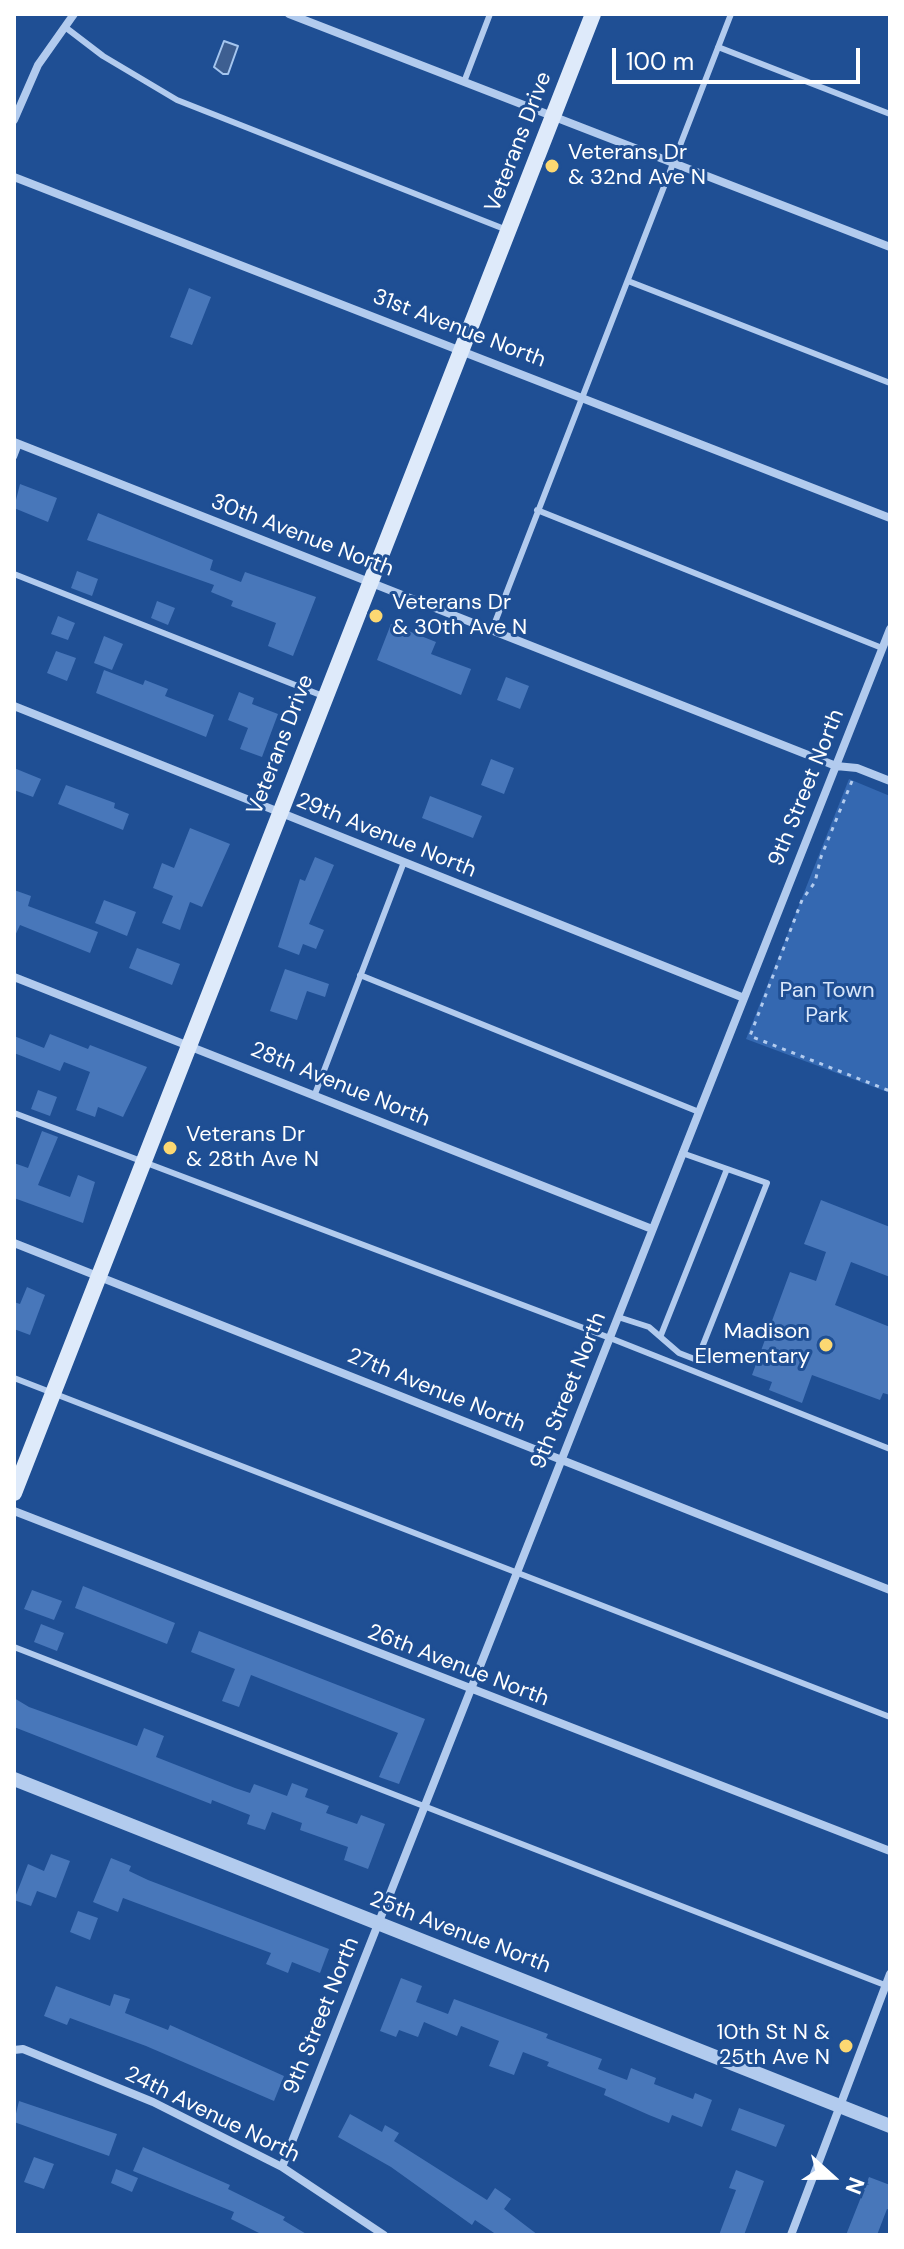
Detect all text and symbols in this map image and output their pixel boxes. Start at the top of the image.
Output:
scale bar [616,32,864,82]
text: 100 m [626,46,694,77]
street label: Veterans Drive [480,68,558,216]
place label: Veterans Dr & 32nd Ave N [568,140,706,192]
marker: Veterans Dr & 32nd Ave N [543,157,561,175]
street label: 31st Avenue North [369,284,549,374]
street label: 30th Avenue North [207,489,397,583]
place label: Veterans Dr & 30th Ave N [392,590,527,642]
marker: Veterans Dr & 30th Ave N [367,607,385,625]
street label: Veterans Drive [242,671,320,819]
street label: 9th Street North [764,706,850,870]
street label: 29th Avenue North [292,788,480,884]
park label: Pan Town Park [779,978,875,1030]
street label: 28th Avenue North [246,1037,434,1133]
place label: Veterans Dr & 28th Ave N [186,1122,319,1174]
marker: Veterans Dr & 28th Ave N [161,1139,179,1157]
street label: 9th Street North [526,1309,612,1473]
place label: Madison Elementary [694,1319,810,1370]
marker: Madison Elementary [817,1336,835,1354]
street label: 27th Avenue North [343,1343,529,1439]
street label: 26th Avenue North [364,1619,552,1713]
street label: 25th Avenue North [366,1886,554,1980]
street label: 9th Street North [279,1934,365,2098]
place label: 10th St N & 25th Ave N [717,2020,830,2072]
marker: 10th St N & 25th Ave N [837,2037,855,2055]
street label: 24th Avenue North [120,2061,304,2169]
north arrow [792,2137,872,2217]
text: N [838,2173,871,2198]

